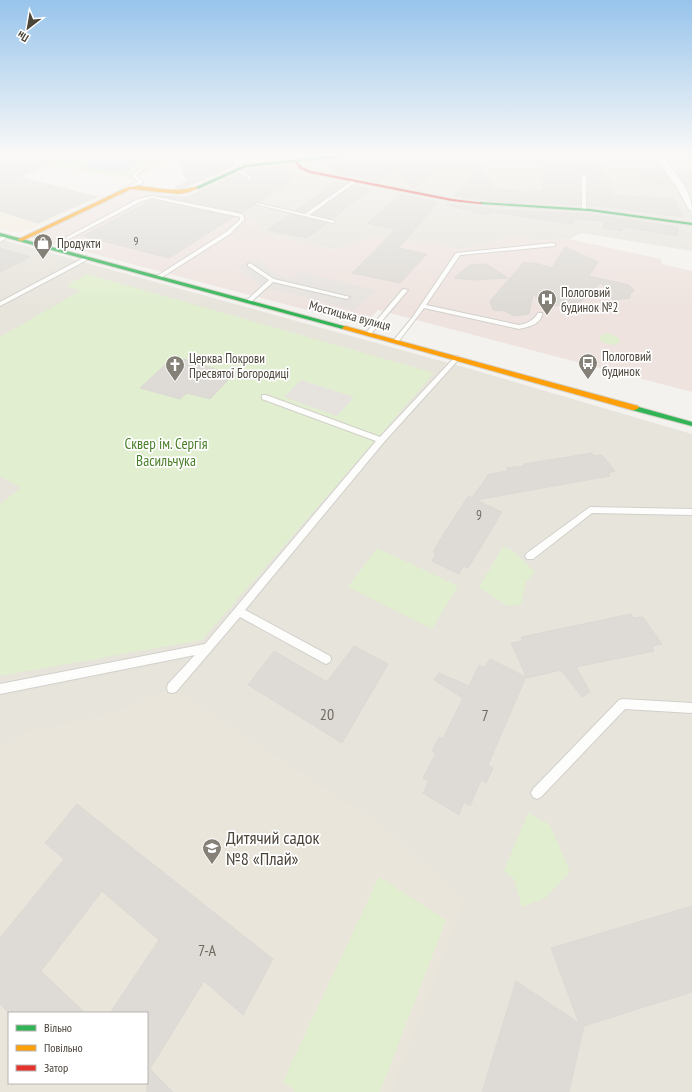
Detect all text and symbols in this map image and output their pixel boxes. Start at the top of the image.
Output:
north arrow [8,8,48,48]
text: Пн [15,28,31,45]
shop icon: Продукти [32,232,54,260]
house number: 9 [134,234,139,248]
place label: Продукти [57,235,101,252]
place label: Пологовий будинок №2 [561,284,618,316]
hospital icon: Пологовий будинок №2 [536,288,558,316]
street label: Мостицька вулиця [307,296,392,335]
place label: Пологовий будинок [602,348,651,380]
place label: Церква Покрови Пресвятої Богородиці [189,350,289,382]
bus stop icon: Пологовий будинок [577,352,599,380]
church icon: Церква Покрови Пресвятої Богородиці [164,354,186,382]
park label: Сквер ім. Сергія Васильчука [124,434,208,470]
house number: 9 [476,507,482,524]
house number: 20 [320,704,334,724]
house number: 7 [481,705,489,725]
place label: Дитячий садок №8 «Плай» [226,826,319,870]
school or university icon: Дитячий садок №8 «Плай» [201,837,223,865]
house number: 7-А [198,940,216,960]
legend [8,1012,148,1084]
text: Вільно [44,1020,72,1035]
text: Повільно [44,1040,83,1055]
text: Затор [44,1060,68,1075]

